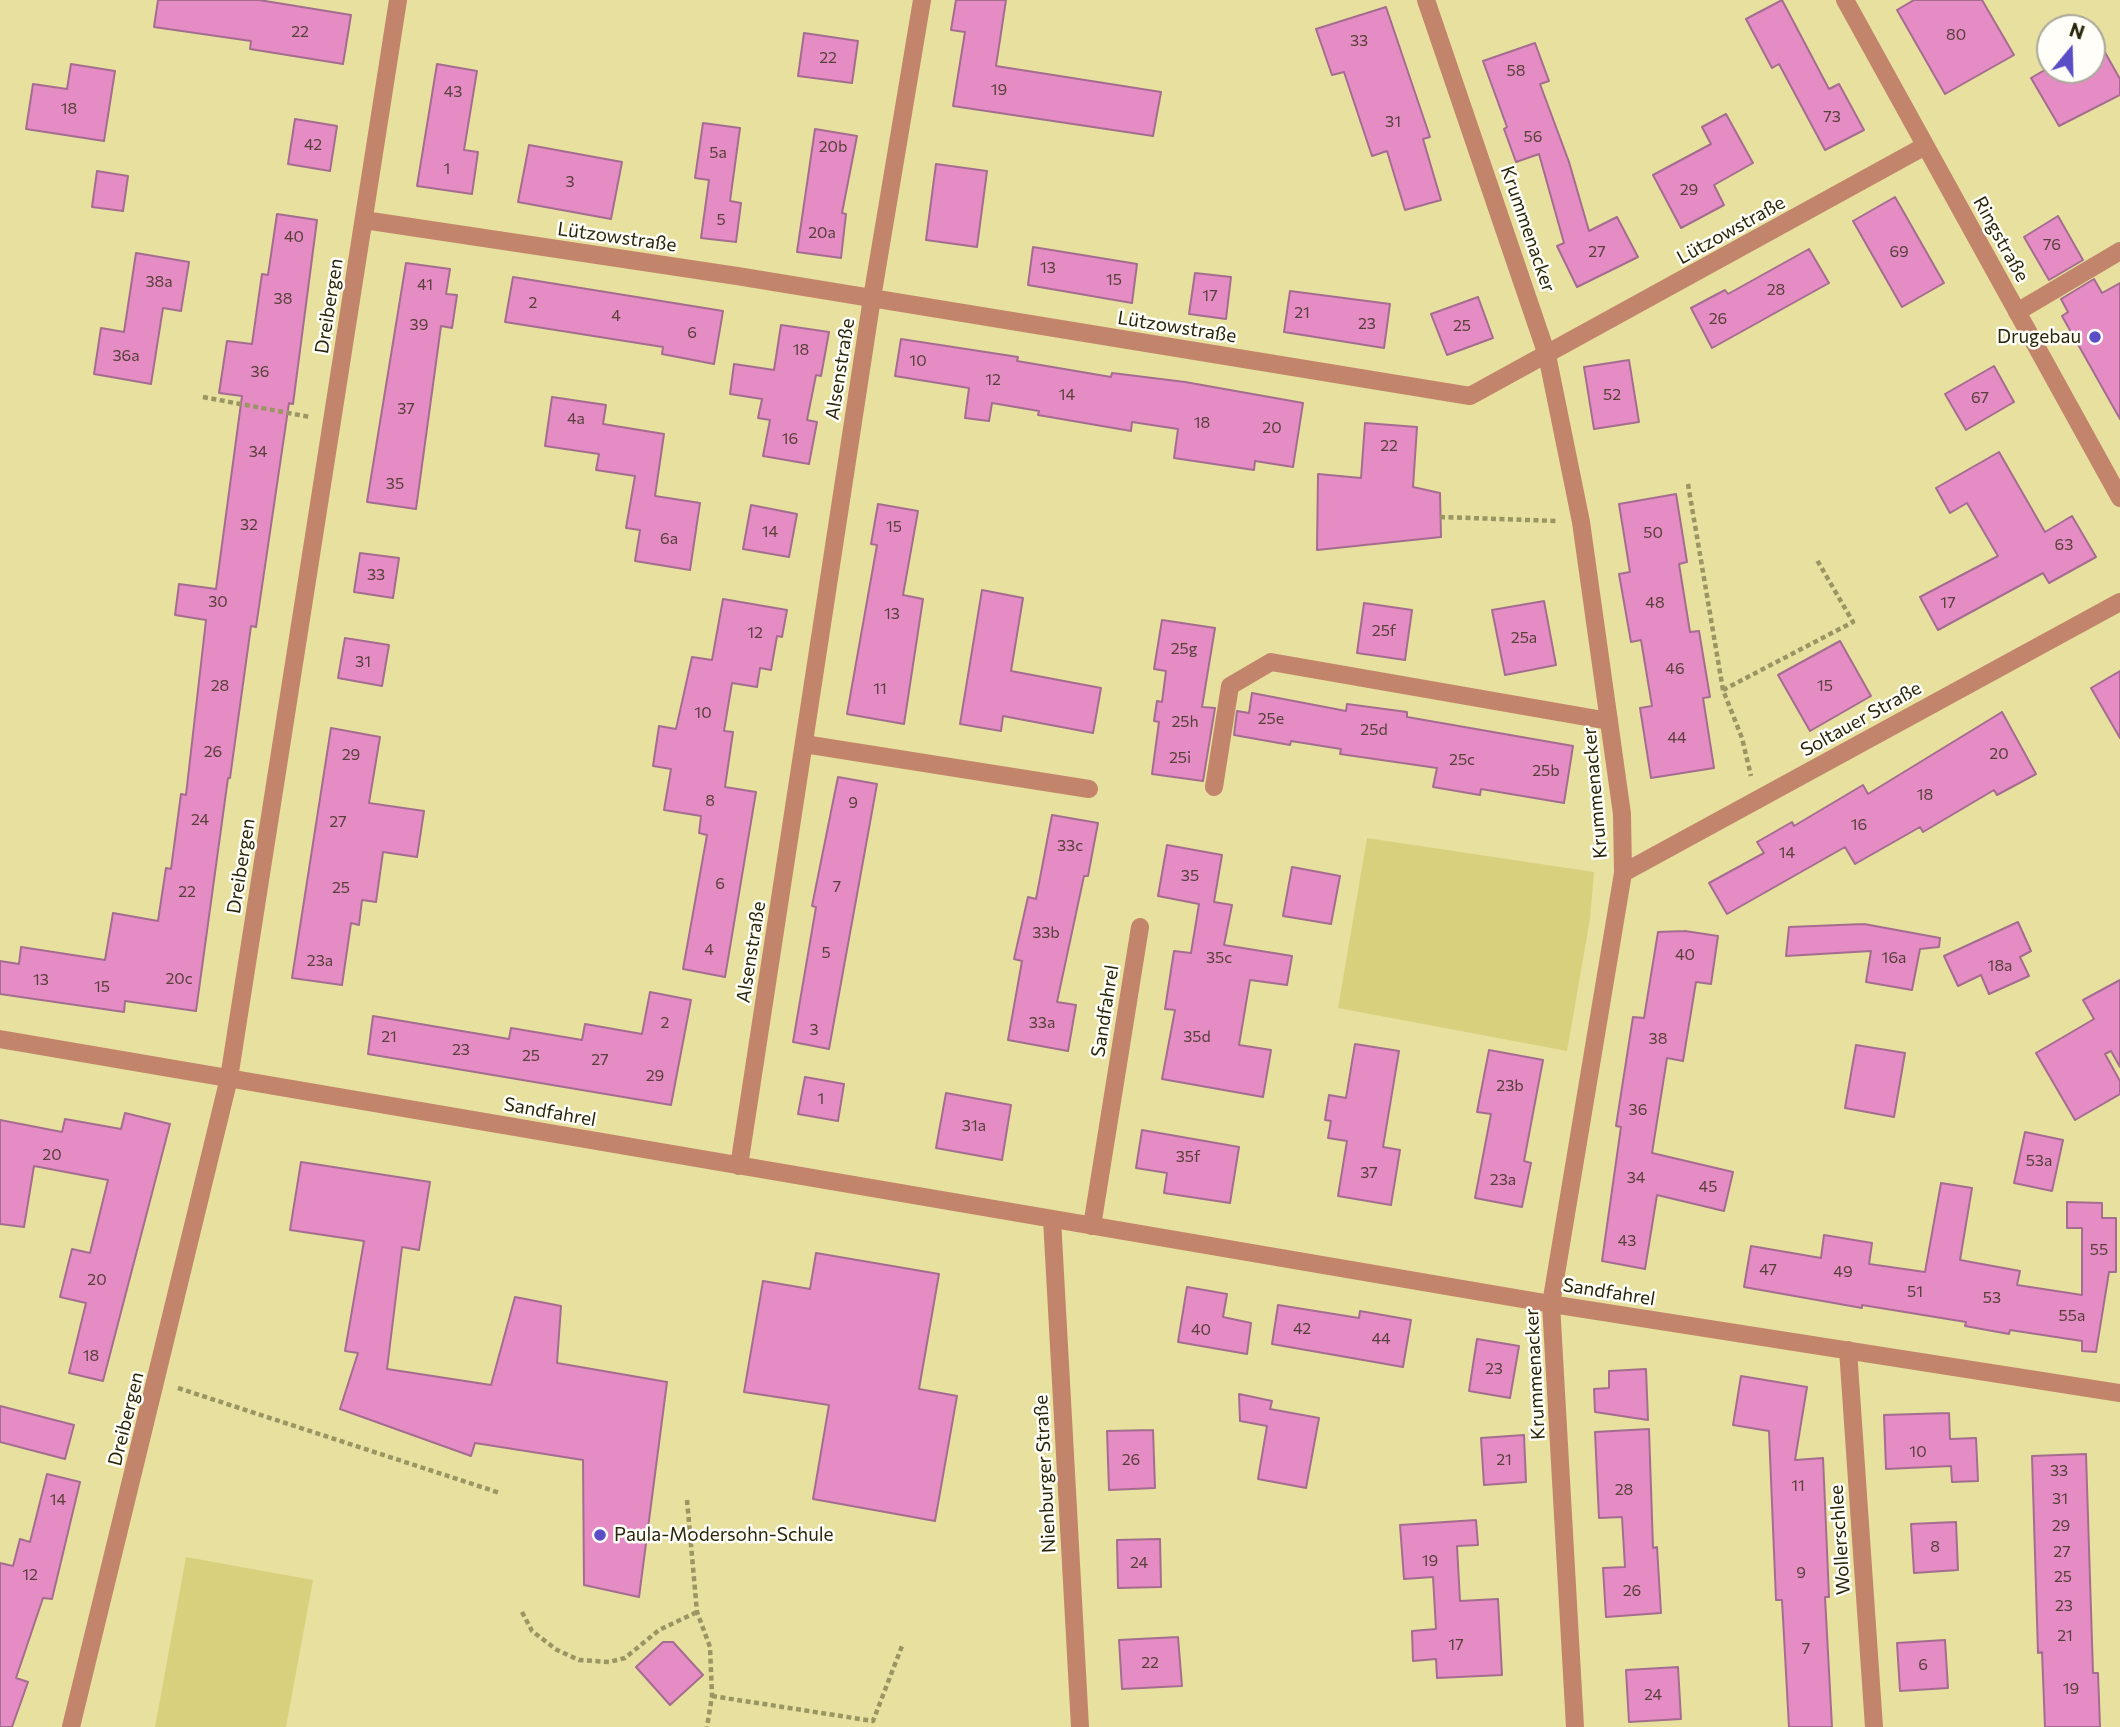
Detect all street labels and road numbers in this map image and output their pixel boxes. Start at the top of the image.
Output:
street label: Krummenacker [1496,163,1560,295]
street label: Lützowstraße [1673,191,1789,269]
street label: Ringstraße [1968,192,2034,286]
street label: Lützowstraße [556,217,678,257]
street label: Dreibergen [310,257,348,355]
street label: Lützowstraße [1116,306,1238,348]
street label: Alsenstraße [821,316,859,422]
street label: Soltauer Straße [1797,676,1925,762]
street label: Krummenacker [1578,726,1612,860]
street label: Dreibergen [222,817,260,915]
street label: Alsenstraße [732,899,770,1005]
street label: Sandfahrel [1086,963,1124,1059]
street label: Sandfahrel [502,1093,598,1131]
street label: Sandfahrel [1561,1273,1657,1311]
street label: Krummenacker [1520,1308,1550,1440]
street label: Dreibergen [103,1370,149,1468]
street label: Nienburger Straße [1029,1394,1061,1554]
street label: Wollerschlee [1825,1484,1855,1596]

